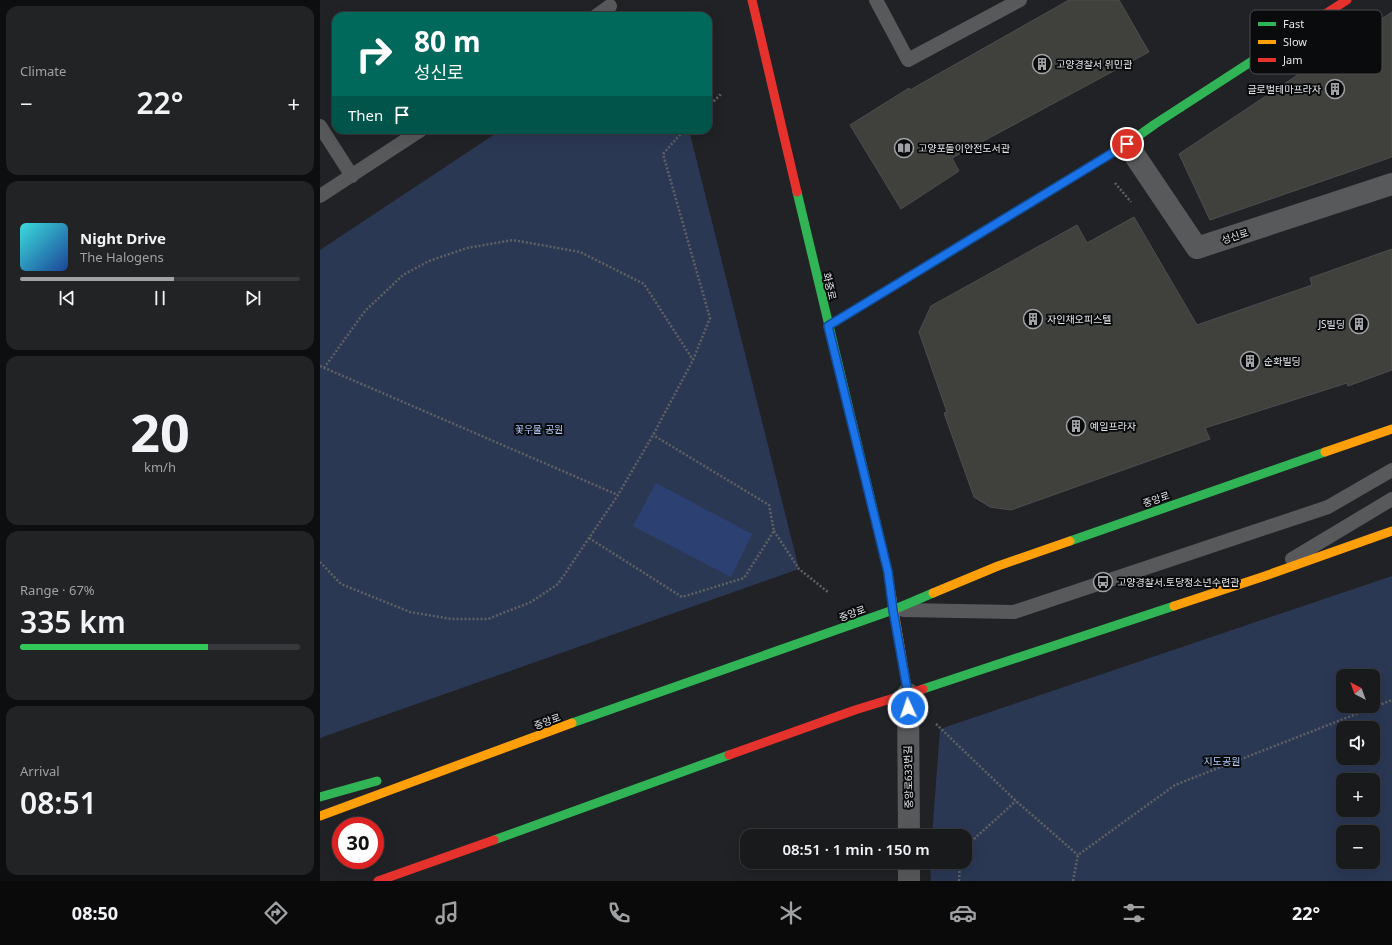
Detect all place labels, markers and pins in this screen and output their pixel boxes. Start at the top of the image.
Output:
building icon: 고양경찰서 위민관 [1031,53,1053,75]
place label: 고양경찰서 위민관 [1056,57,1133,71]
building icon: 글로벌테마프라자 [1324,78,1346,100]
place label: 글로벌테마프라자 [1247,82,1322,96]
pin [1110,127,1144,161]
library icon: 고양포돌이안전도서관 [893,137,915,159]
place label: 고양포돌이안전도서관 [918,141,1011,155]
building icon: 자인채오피스텔 [1022,308,1044,330]
place label: 자인채오피스텔 [1047,312,1111,326]
building icon: JS빌딩 [1348,313,1370,335]
place label: JS빌딩 [1317,317,1345,331]
building icon: 순화빌딩 [1239,350,1261,372]
place label: 순화빌딩 [1264,354,1301,368]
building icon: 예일프라자 [1065,415,1087,437]
place label: 예일프라자 [1090,419,1137,433]
bus stop icon: 고양경찰서.토당청소년수련관 [1092,571,1114,593]
place label: 고양경찰서.토당청소년수련관 [1117,575,1240,589]

